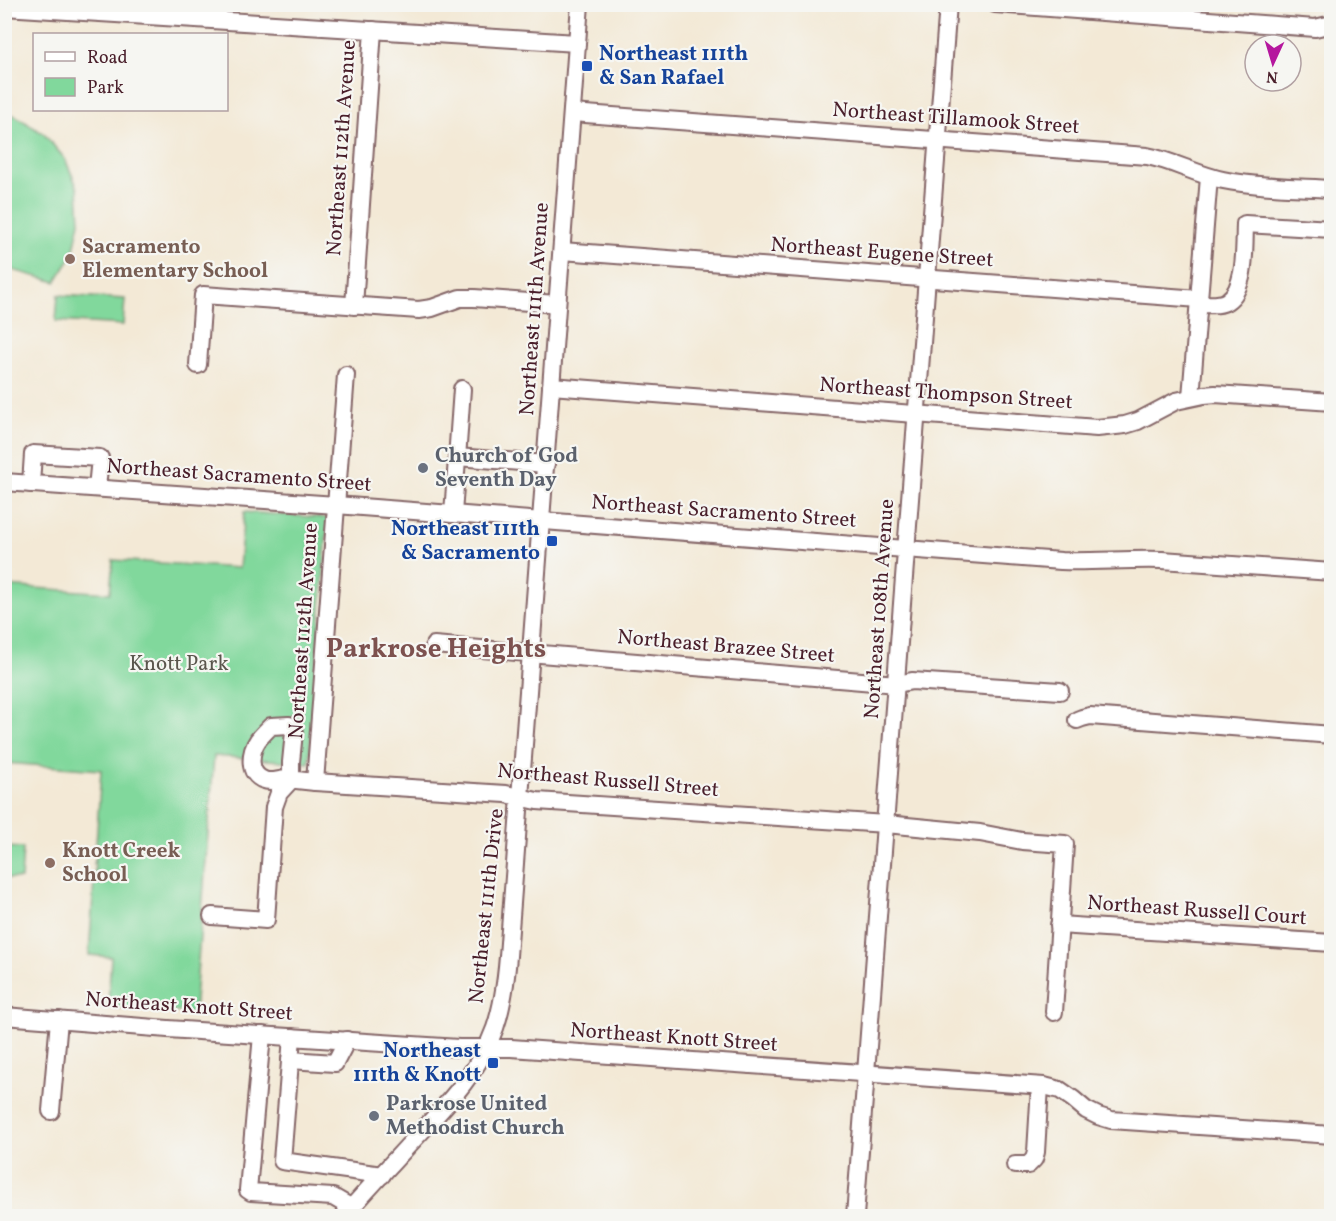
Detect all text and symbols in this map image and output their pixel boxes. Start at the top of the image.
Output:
legend [33,33,228,111]
north arrow [1243,33,1303,93]
street label: Northeast 112th Avenue [320,39,364,257]
place label: Northeast 111th & San Rafael [599,40,748,93]
text: Road [87,46,128,71]
marker: Northeast 111th & San Rafael [580,59,594,73]
text: N [1265,65,1279,87]
text: Park [87,76,124,101]
street label: Northeast Tillamook Street [831,96,1081,142]
street label: Northeast 111th Avenue [513,201,557,417]
street label: Northeast Eugene Street [770,231,994,275]
place label: Sacramento Elementary School [82,233,268,286]
marker: Sacramento Elementary School [63,252,77,266]
street label: Northeast Thompson Street [818,371,1074,417]
place label: Church of God Seventh Day [435,442,578,495]
street label: Northeast Sacramento Street [105,452,373,500]
marker: Church of God Seventh Day [416,461,430,475]
street label: Northeast Sacramento Street [590,488,858,536]
street label: Northeast 108th Avenue [858,498,902,720]
place label: Northeast 111th & Sacramento [391,515,540,568]
street label: Northeast 112th Avenue [282,522,326,740]
marker: Northeast 111th & Sacramento [545,534,559,548]
street label: Northeast Brazee Street [616,623,836,671]
district label: Parkrose Heights [326,631,546,669]
park label: Knott Park [129,650,229,679]
street label: Northeast Russell Street [496,757,720,805]
street label: Northeast 111th Drive [462,807,512,1005]
place label: Knott Creek School [62,837,181,890]
marker: Knott Creek School [43,856,57,870]
street label: Northeast Russell Court [1086,889,1308,933]
street label: Northeast Knott Street [84,985,294,1029]
street label: Northeast Knott Street [569,1016,779,1060]
place label: Northeast 111th & Knott [353,1037,481,1090]
marker: Northeast 111th & Knott [486,1056,500,1070]
place label: Parkrose United Methodist Church [386,1090,565,1143]
marker: Parkrose United Methodist Church [367,1109,381,1123]

